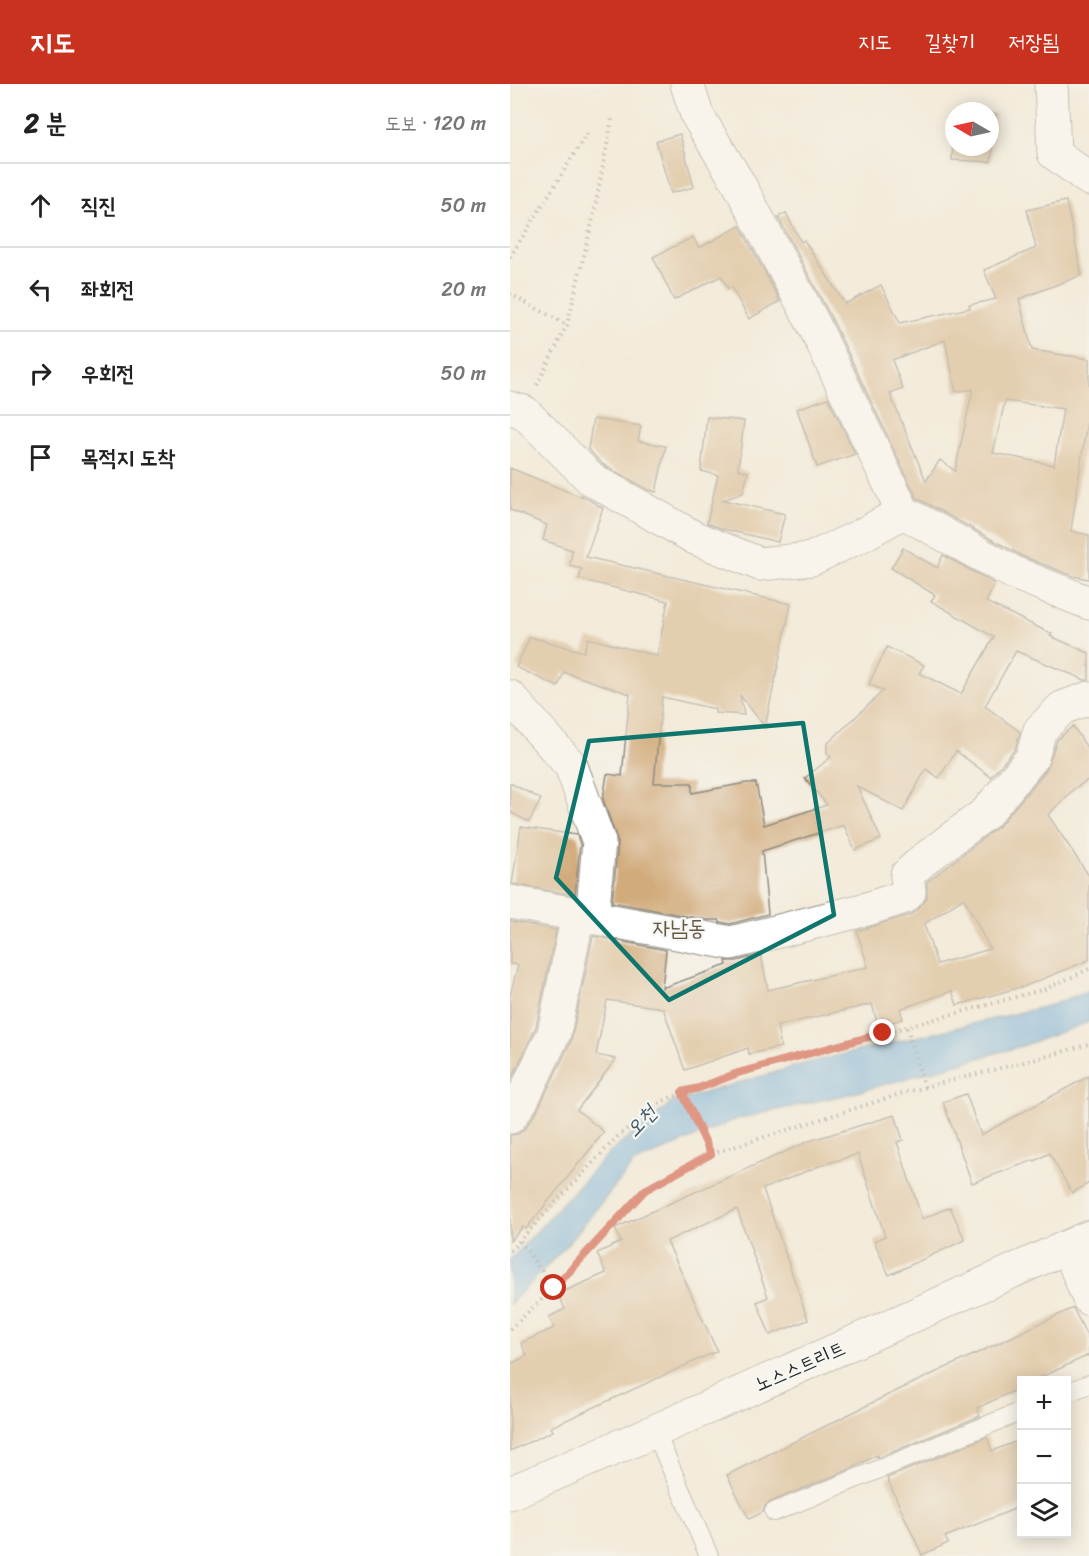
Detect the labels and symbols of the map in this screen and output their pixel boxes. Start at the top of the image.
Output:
north arrow [945,102,999,156]
district label: 자남동 [652,908,706,947]
route end [869,1019,895,1045]
water label: 오천 [616,1094,668,1146]
route start [540,1274,566,1300]
street label: 노스스트리트 [749,1330,851,1402]

